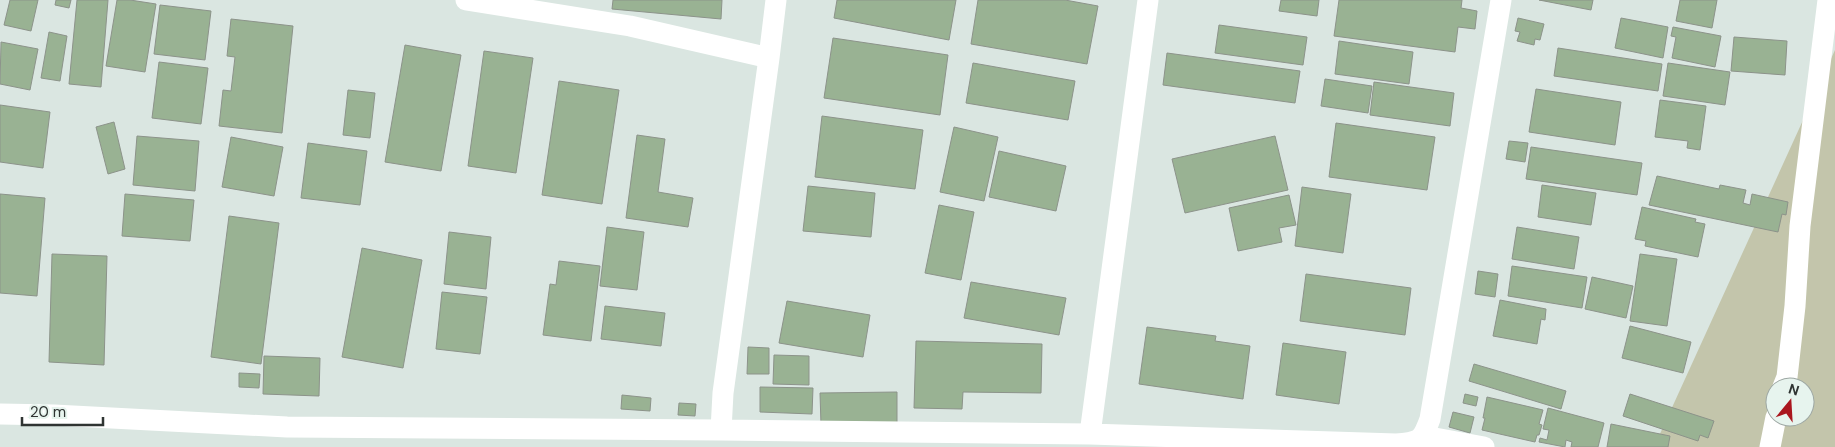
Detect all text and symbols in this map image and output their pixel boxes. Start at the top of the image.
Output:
north arrow [1765,377,1815,427]
text: N [1786,379,1802,400]
scale bar [22,394,104,426]
text: 20 m [30,402,66,422]

